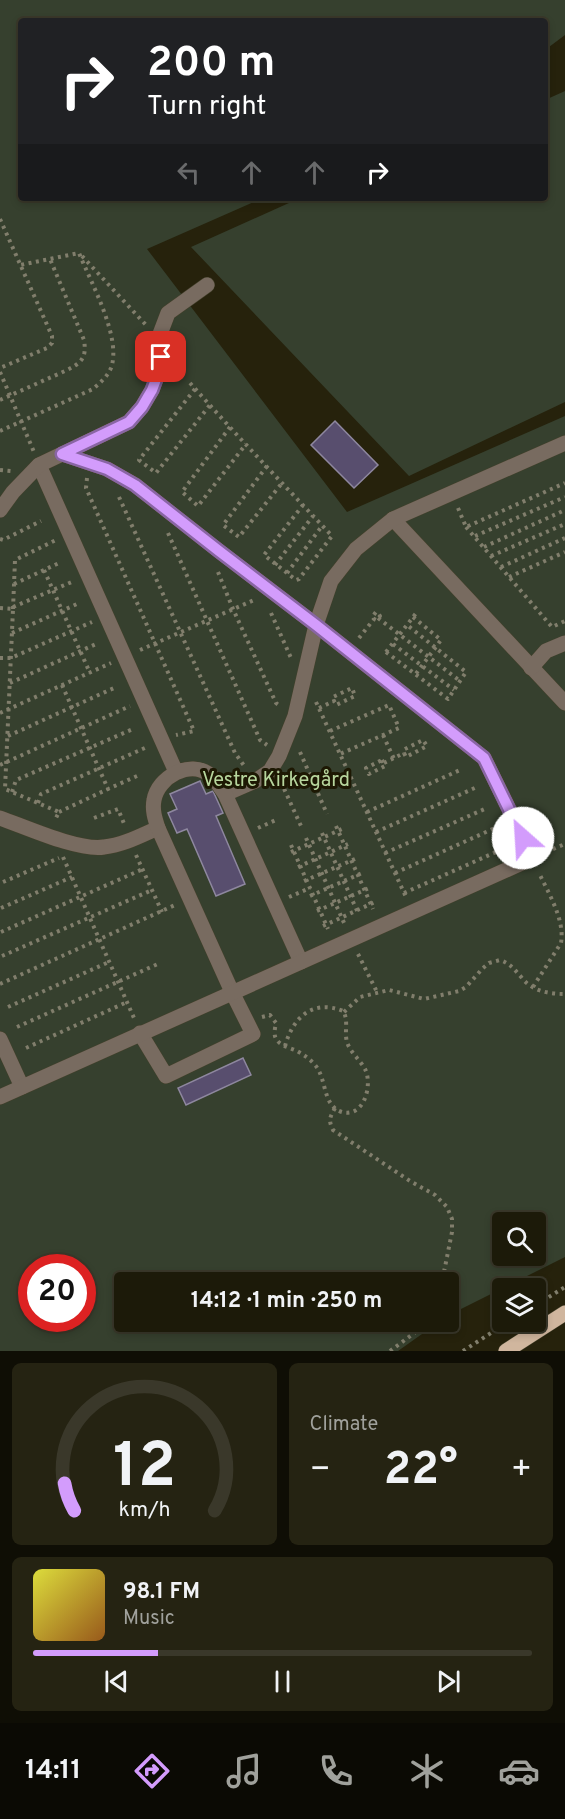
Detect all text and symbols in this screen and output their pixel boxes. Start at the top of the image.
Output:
text: 200 m [147,38,275,91]
icon: right [48,42,126,120]
text: Turn right [147,90,266,124]
icon: left [172,156,205,189]
icon: ahead [235,156,268,189]
icon: ahead [298,156,331,189]
icon: right [361,156,394,189]
pin [135,331,186,382]
icon: arrive [144,340,177,373]
park label: Vestre Kirkegård [202,768,350,794]
position arrow [491,806,555,870]
map controls [492,1212,546,1332]
button: search [492,1212,546,1266]
speed limit sign: 20 [18,1254,96,1332]
button: layers [492,1278,546,1332]
text: 14:12 · 1 min · 250 m [191,1288,382,1315]
text: Climate [310,1412,378,1438]
text: 12 [113,1430,176,1509]
text: 22° [384,1443,458,1500]
text: − [310,1450,331,1492]
text: + [511,1450,532,1492]
text: km/h [118,1497,170,1524]
text: 98.1 FM [123,1579,200,1606]
text: Music [123,1606,175,1632]
icon: previous [100,1665,133,1698]
icon: pause [266,1665,299,1698]
icon: next [432,1665,465,1698]
icon: directions [131,1750,173,1792]
icon: music [223,1750,265,1792]
icon: phone [315,1750,357,1792]
icon: climate [406,1750,448,1792]
icon: car [498,1750,540,1792]
text: 14:11 [25,1754,81,1788]

